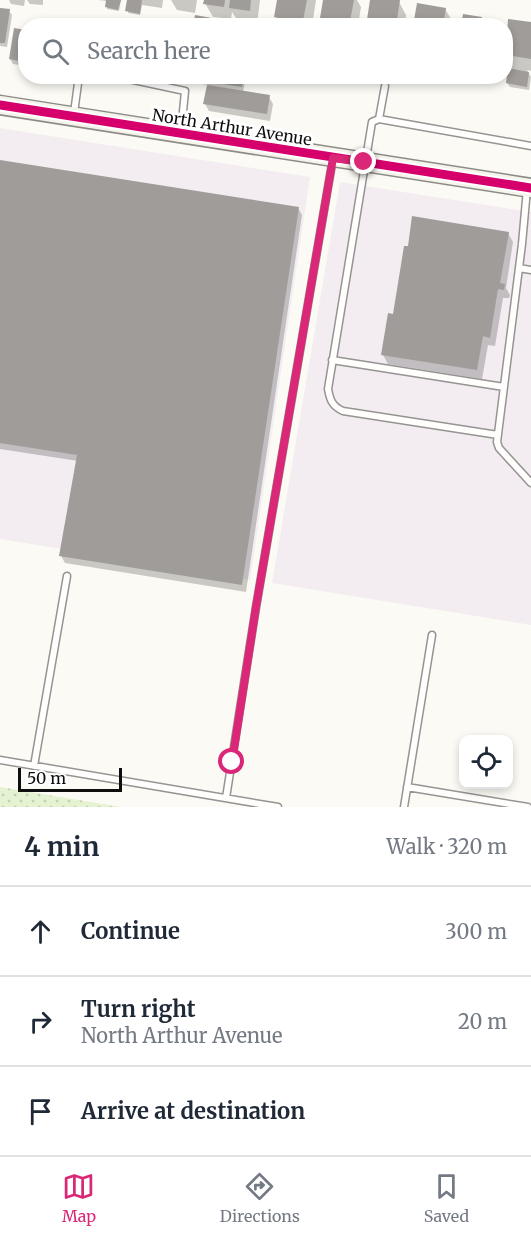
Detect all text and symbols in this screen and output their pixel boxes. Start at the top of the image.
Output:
search box [18,18,513,84]
icon: search [39,35,72,68]
text: Search here [87,37,210,65]
street label: North Arthur Avenue [151,105,313,149]
route end [350,148,376,174]
map controls [459,735,513,789]
button: locate [459,735,513,789]
route start [218,748,244,774]
scale bar [18,765,122,792]
text: 50 m [27,768,66,788]
text: 4 min [24,830,99,863]
text: Walk · 320 m [387,834,507,859]
icon: ahead [24,915,57,948]
text: Continue [81,917,180,945]
text: 300 m [445,919,507,944]
text: Turn right [81,995,195,1023]
icon: right [24,1005,57,1038]
text: 20 m [458,1009,507,1034]
text: North Arthur Avenue [81,1023,283,1048]
icon: arrive [24,1095,57,1128]
text: Arrive at destination [81,1097,305,1125]
tab: Map [62,1170,96,1226]
tab: Directions [220,1170,300,1226]
tab: Saved [424,1170,469,1226]

